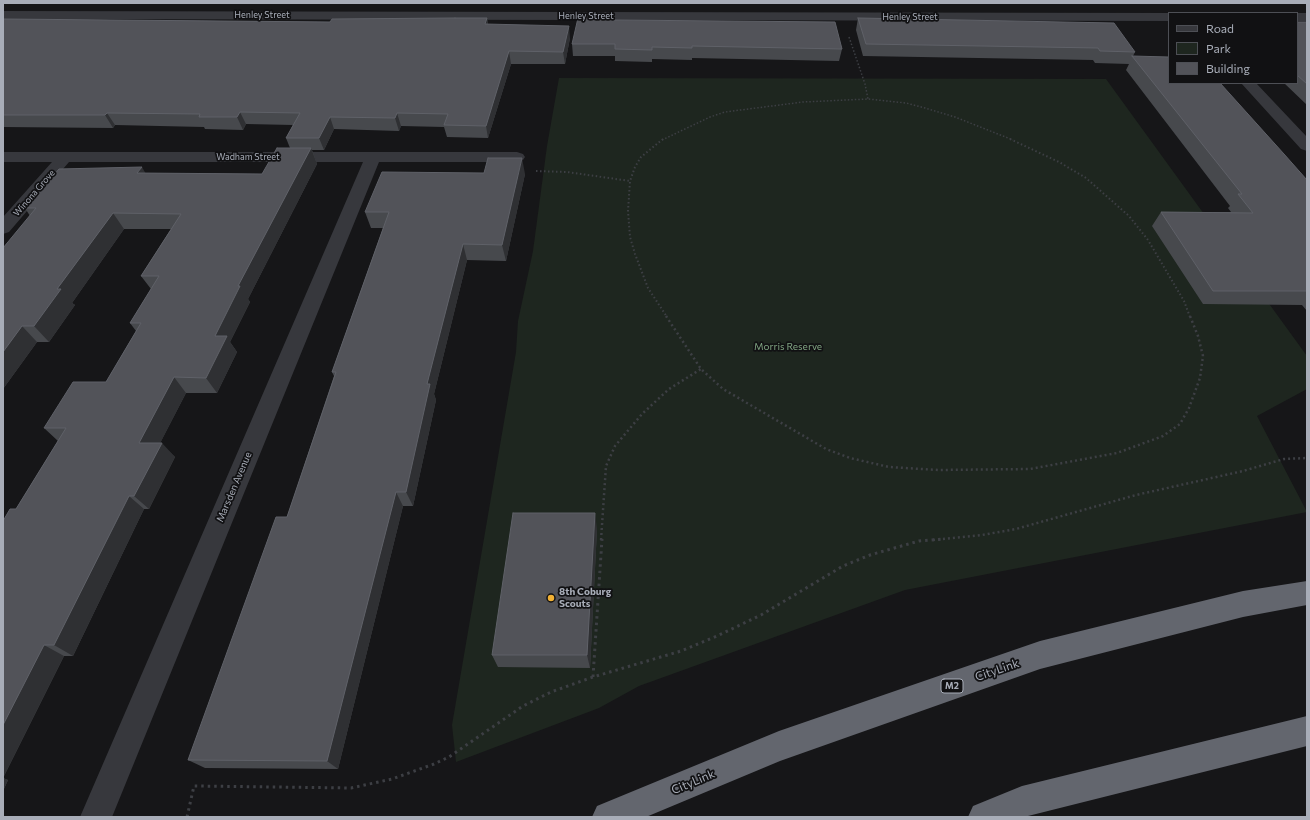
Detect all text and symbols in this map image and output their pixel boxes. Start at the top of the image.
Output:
street label: Henley Street [234,10,290,20]
street label: Henley Street [558,11,614,21]
street label: Henley Street [882,12,938,22]
legend [1168,12,1298,84]
text: Road [1206,21,1234,35]
text: Park [1206,41,1231,55]
text: Building [1206,61,1250,75]
street label: Wadham Street [216,152,280,162]
street label: Winona Grove [11,168,57,218]
park label: Morris Reserve [754,341,822,353]
street label: Marsden Avenue [214,450,254,524]
place label: 8th Coburg Scouts [559,586,611,610]
marker: 8th Coburg Scouts [546,593,556,603]
street label: CityLink [973,656,1021,684]
road number: M2 [941,679,963,693]
street label: CityLink [669,766,717,798]

